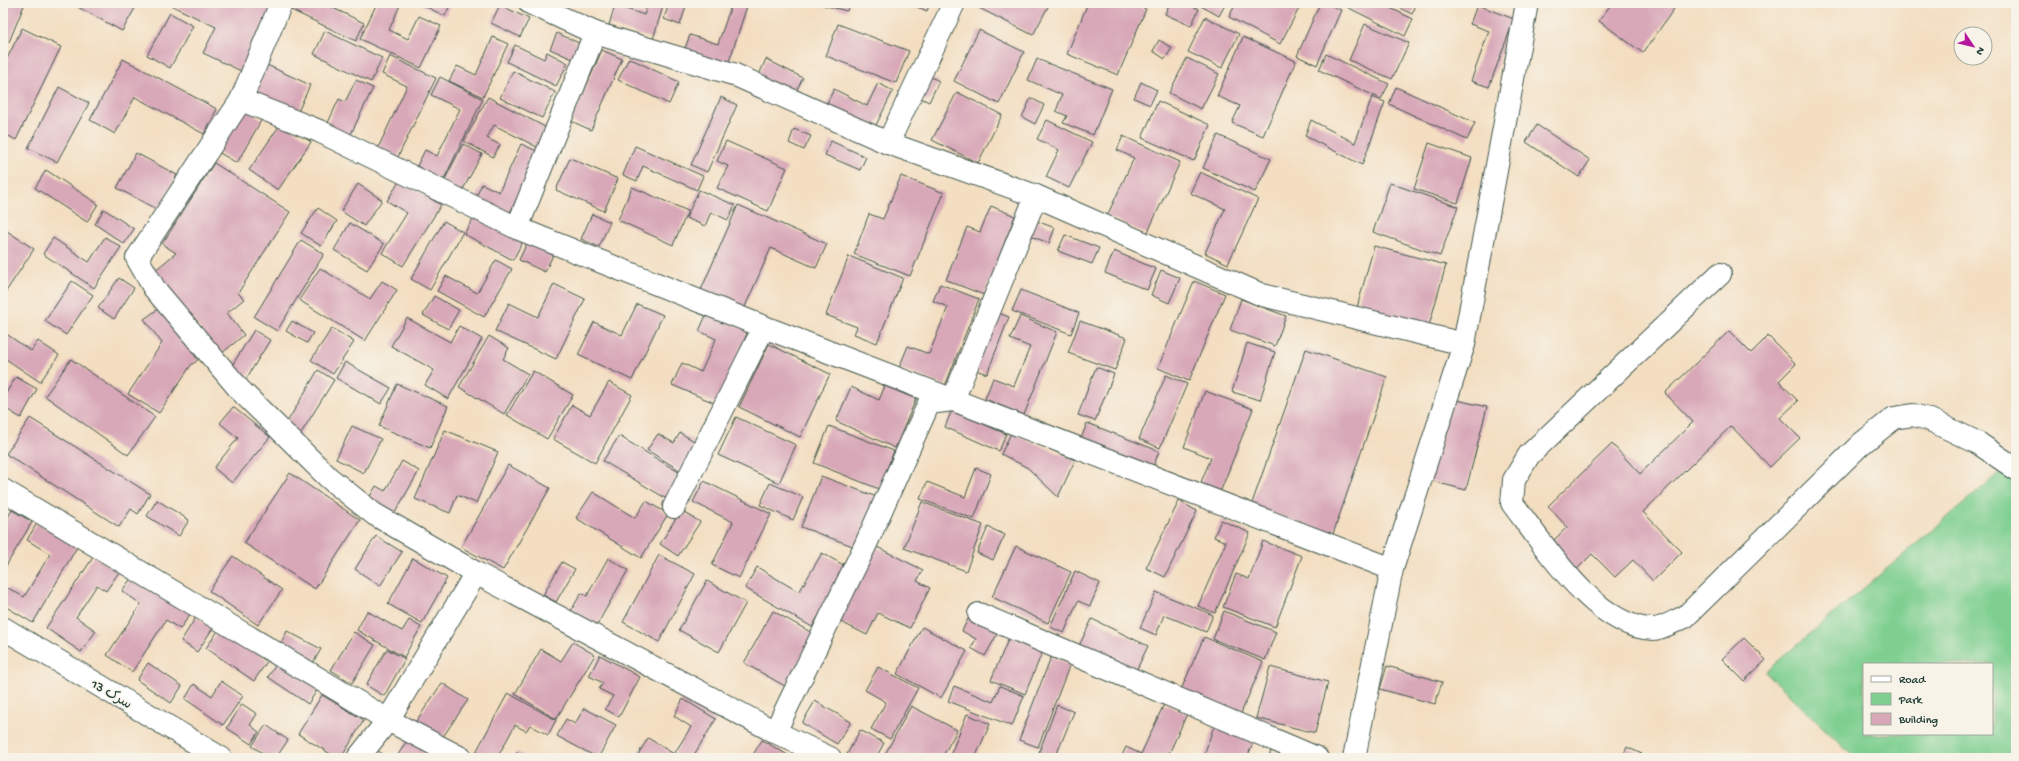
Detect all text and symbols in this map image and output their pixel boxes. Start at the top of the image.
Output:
north arrow [1953,26,1993,66]
text: N [1973,44,1987,57]
legend [1863,663,1993,735]
text: Road [1899,674,1926,688]
street label: سرک 13 [86,676,134,714]
text: Park [1898,694,1924,708]
text: Building [1898,714,1938,728]

